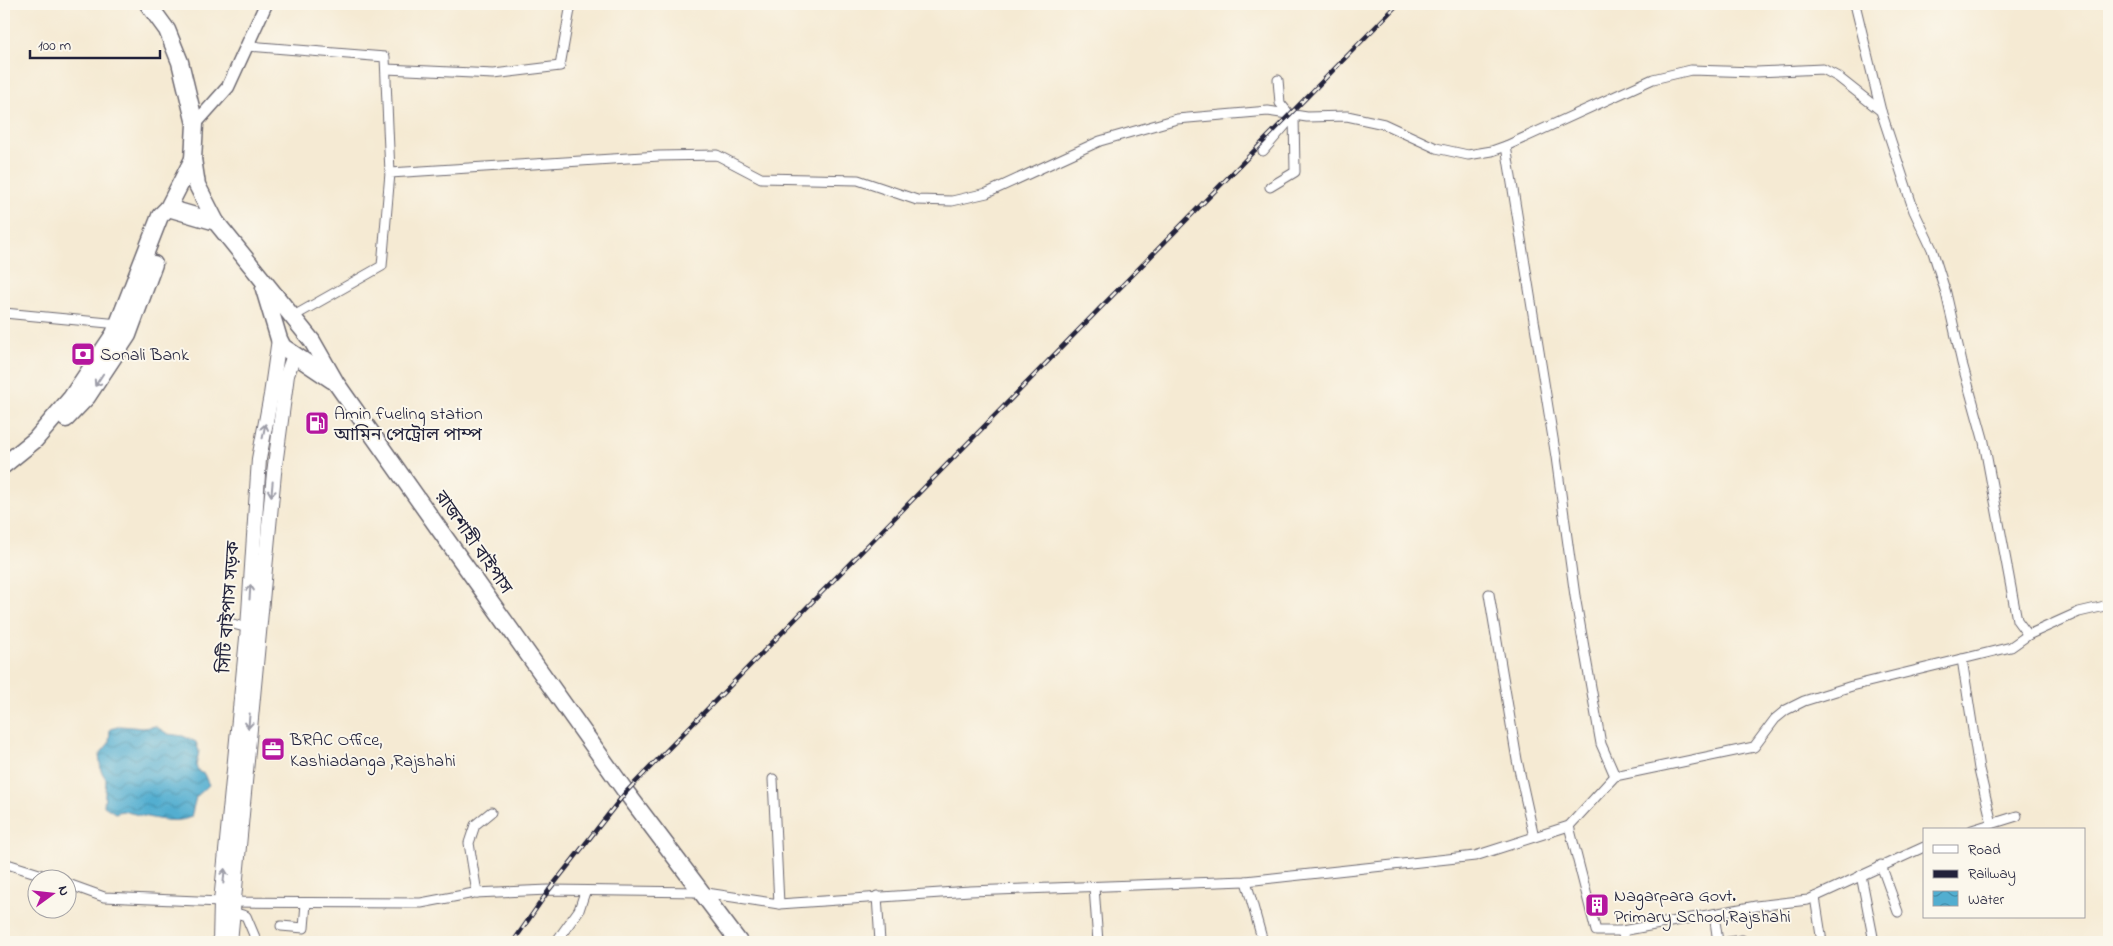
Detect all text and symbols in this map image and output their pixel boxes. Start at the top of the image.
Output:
scale bar [30,28,160,60]
text: 100 m [38,35,71,57]
bank icon: Sonali Bank [70,341,96,367]
place label: Sonali Bank [100,343,189,369]
one-way arrow [93,372,103,386]
place label: Amin fueling station আমিন পেট্রোল পাম্প [333,402,483,449]
fuel station icon: Amin fueling station আমিন পেট্রোল পাম্প [304,410,330,436]
one-way arrow [260,423,270,439]
one-way arrow [267,481,277,497]
street label: রাজশাহী বাইপাস [426,485,518,601]
street label: সিটি বাইপাস সড়ক [212,540,248,675]
one-way arrow [245,585,255,601]
one-way arrow [245,712,254,728]
place label: BRAC Office, Kashiadanga ,Rajshahi [289,728,456,776]
office icon: BRAC Office, Kashiadanga ,Rajshahi [260,736,286,762]
legend [1923,828,2086,918]
text: Road [1968,839,2001,861]
text: Railway [1968,863,2016,886]
north arrow [28,868,78,918]
one-way arrow [219,868,229,884]
text: N [52,884,74,898]
place label: Nagarpara Govt. Primary School,Rajshahi [1614,884,1791,931]
text: Water [1968,889,2004,911]
building icon: Nagarpara Govt. Primary School,Rajshahi [1584,892,1610,918]

